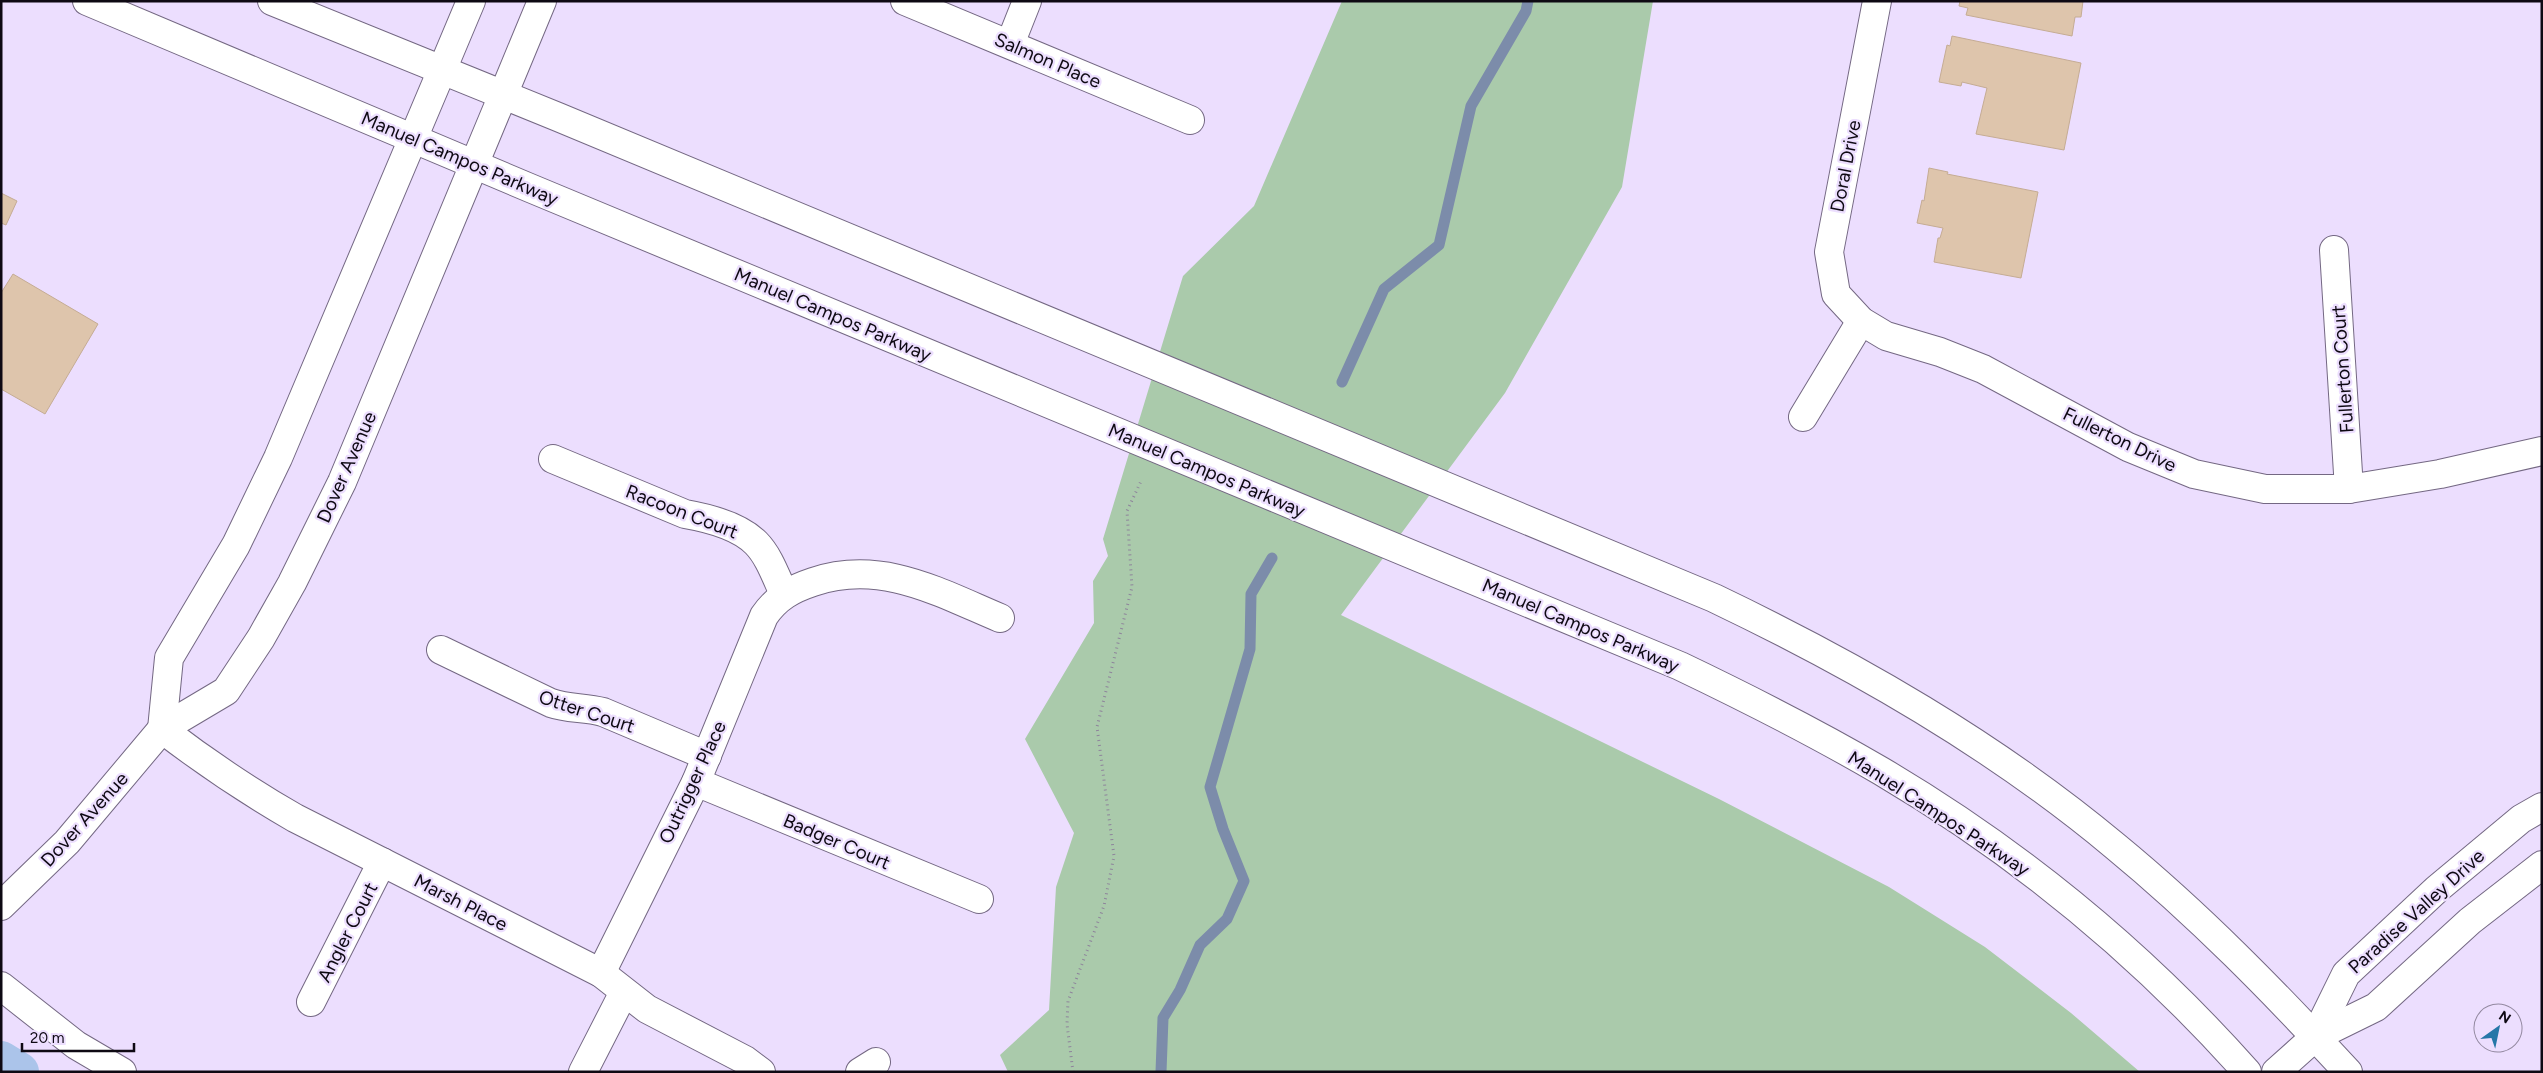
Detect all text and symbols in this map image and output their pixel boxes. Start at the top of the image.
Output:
street label: Salmon Place [991,28,1105,93]
street label: Manuel Campos Parkway [358,106,562,210]
street label: Doral Drive [1825,118,1866,214]
street label: Manuel Campos Parkway [731,262,935,366]
street label: Fullerton Court [2327,304,2358,434]
street label: Fullerton Drive [2059,402,2180,477]
street label: Dover Avenue [312,408,381,526]
street label: Manuel Campos Parkway [1105,418,1309,522]
street label: Racoon Court [623,480,741,543]
street label: Manuel Campos Parkway [1479,573,1683,677]
street label: Otter Court [536,685,638,738]
street label: Outrigger Place [654,717,731,847]
street label: Manuel Campos Parkway [1844,746,2034,881]
street label: Dover Avenue [36,767,133,871]
street label: Badger Court [780,809,894,874]
street label: Paradise Valley Drive [2344,844,2489,979]
street label: Marsh Place [410,869,511,936]
street label: Angler Court [312,878,382,986]
north arrow [2473,1003,2523,1053]
text: N [2496,1007,2514,1028]
scale bar [22,1020,135,1052]
text: 20 m [30,1029,64,1047]

